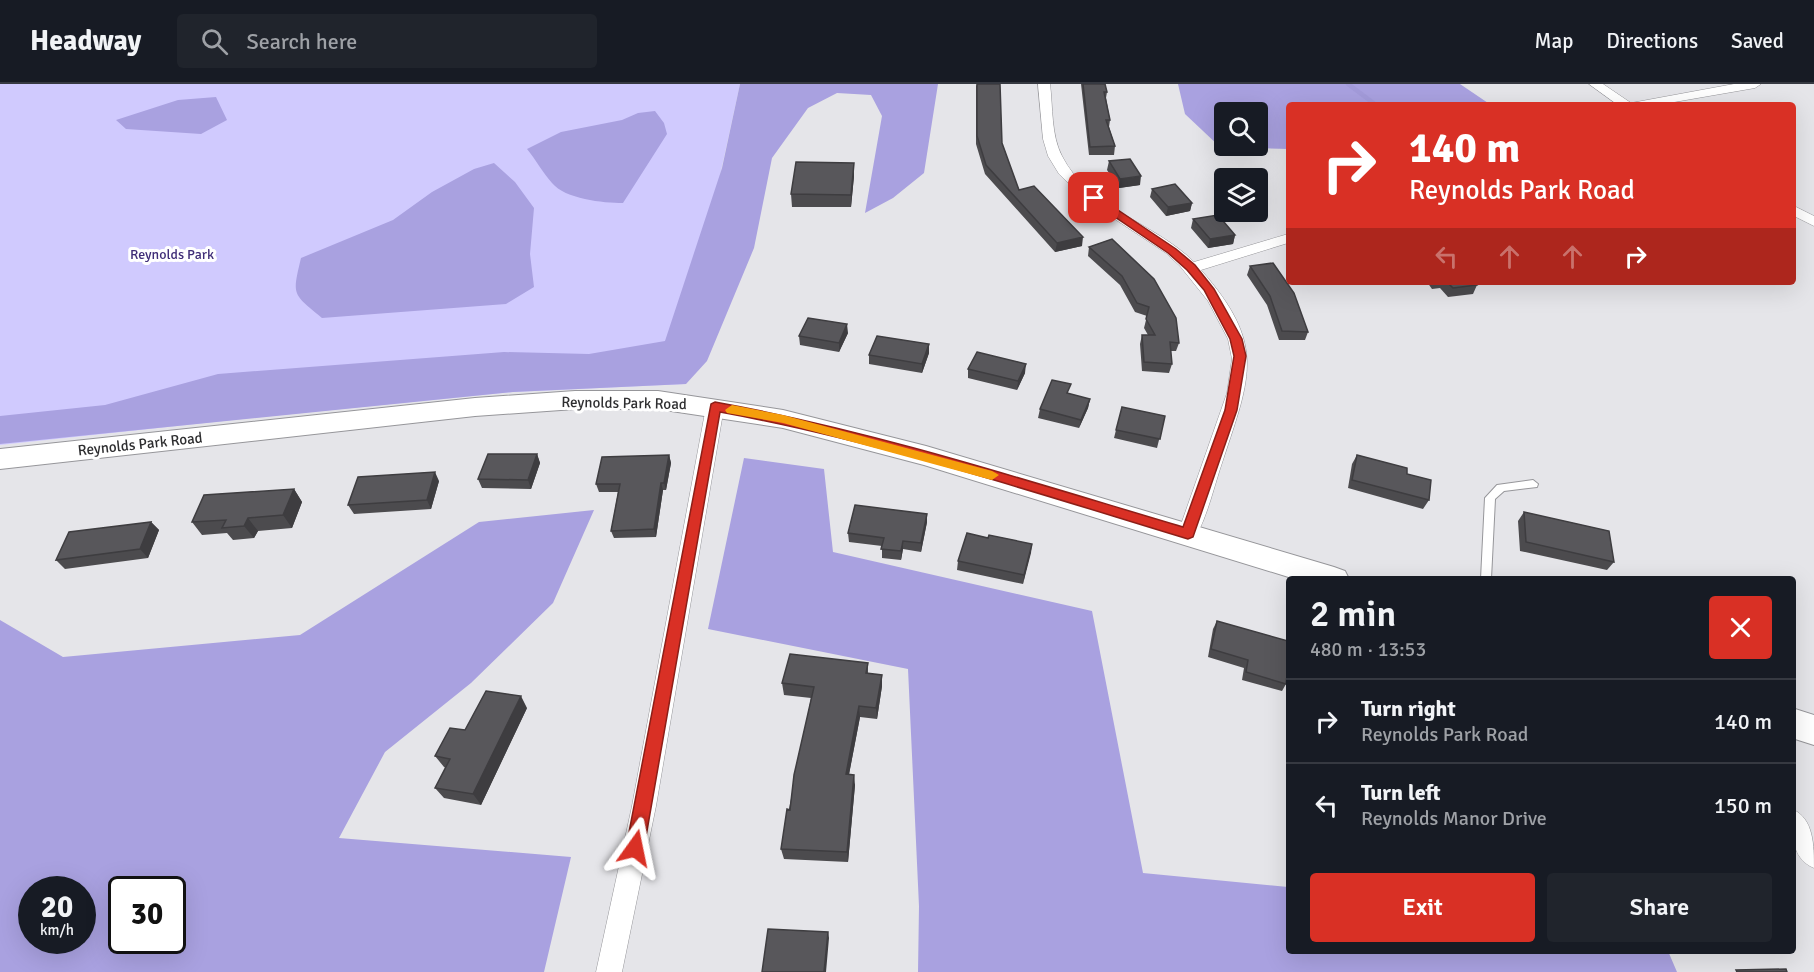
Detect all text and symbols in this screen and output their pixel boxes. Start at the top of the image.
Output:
search box [177,14,597,68]
text: Headway [30,24,141,58]
icon: search [198,25,231,58]
text: Search here [246,28,357,55]
text: Map [1535,28,1573,54]
text: Directions [1606,28,1698,54]
text: Saved [1731,28,1784,54]
map controls [1214,102,1268,222]
button: search [1214,102,1268,156]
text: 140 m [1409,123,1520,174]
icon: right [1310,126,1388,204]
button: layers [1214,168,1268,222]
pin [1068,172,1119,223]
text: Reynolds Park Road [1409,174,1635,207]
icon: arrive [1077,181,1110,214]
icon: left [1430,240,1463,273]
icon: ahead [1493,240,1526,273]
icon: ahead [1556,240,1589,273]
icon: right [1619,240,1652,273]
park label: Reynolds Park [130,246,214,263]
street label: Reynolds Park Road [561,393,687,413]
street label: Reynolds Park Road [77,428,203,460]
text: 2 min [1310,592,1396,637]
button: close [1709,596,1772,659]
text: 480 m · 13:53 [1310,637,1426,662]
text: Turn right [1361,695,1456,722]
icon: right [1310,705,1343,738]
text: 140 m [1714,708,1772,735]
text: Reynolds Park Road [1361,722,1528,747]
text: Turn left [1361,779,1441,806]
icon: left [1310,789,1343,822]
text: 150 m [1714,792,1772,819]
text: Reynolds Manor Drive [1361,806,1547,831]
position arrow [603,816,667,880]
button: Exit [1310,873,1535,942]
button: Share [1547,873,1772,942]
speed limit sign: 30 [108,876,186,954]
text: 20 [41,889,73,926]
text: km/h [40,921,74,939]

